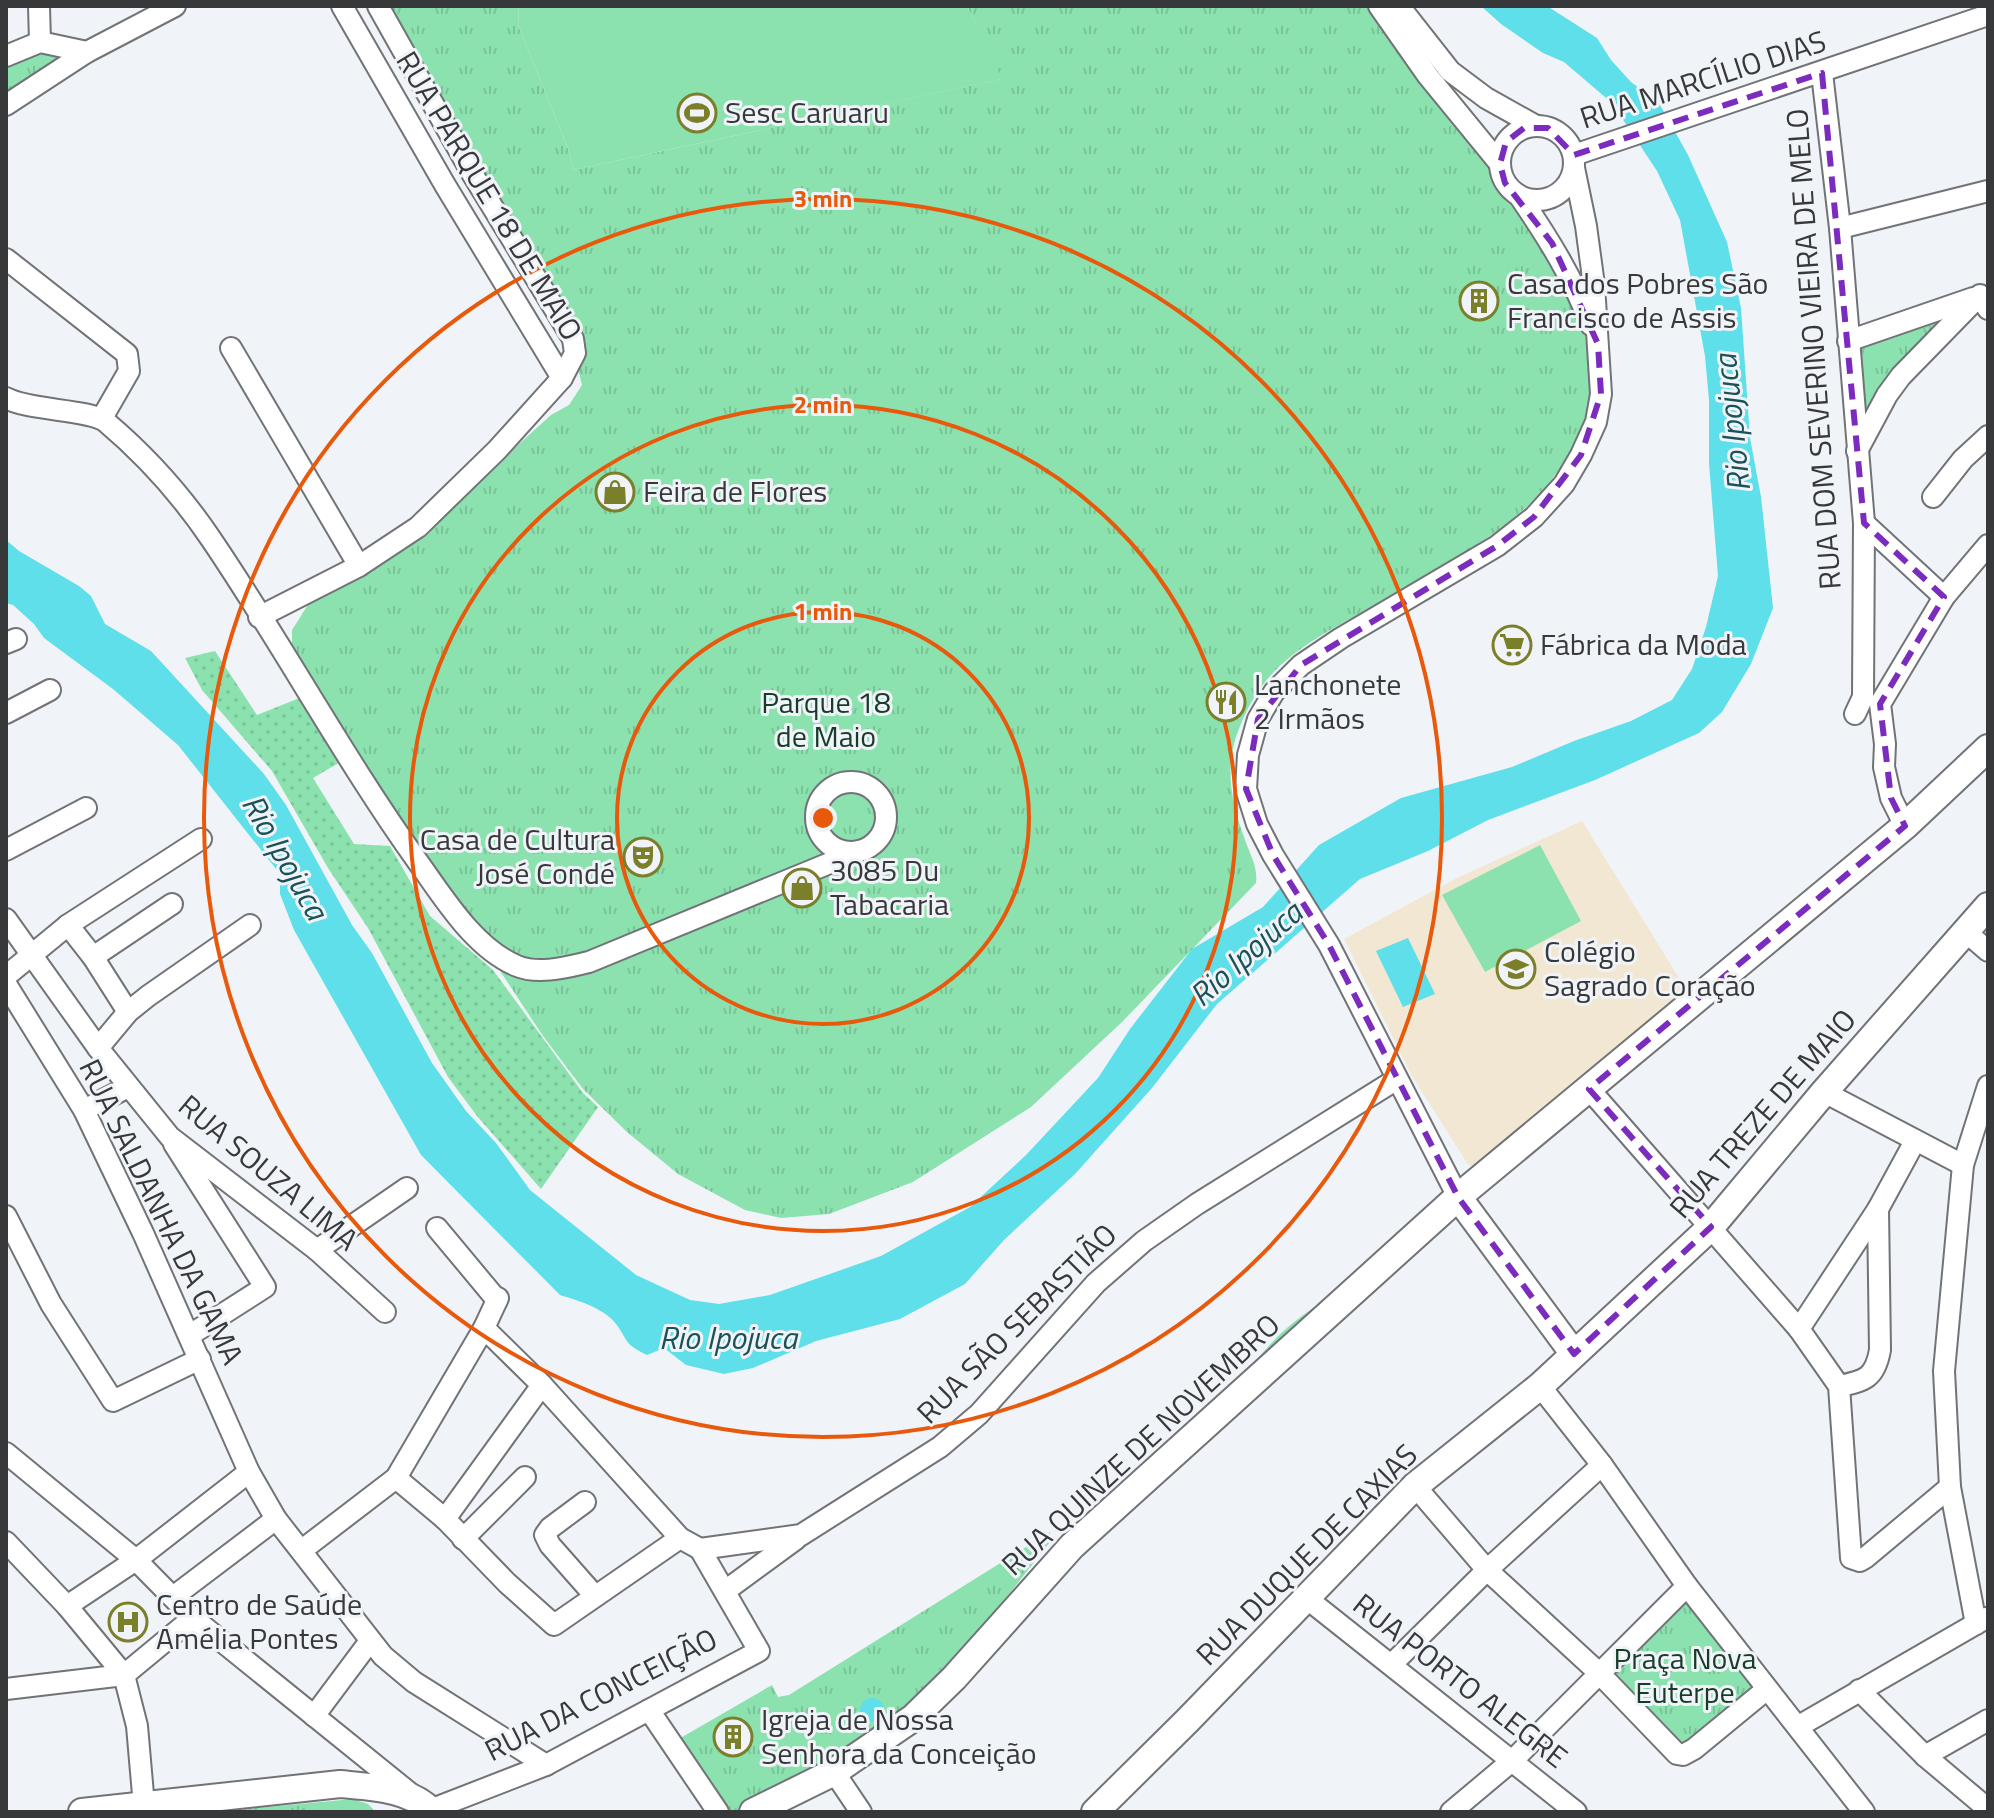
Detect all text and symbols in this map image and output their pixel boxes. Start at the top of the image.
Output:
street label: RUA MARCÍLIO DIAS [1574,18,1832,140]
street label: RUA PARQUE 18 DE MAIO [385,42,595,349]
place label: Sesc Caruaru [725,89,889,135]
sports icon: Sesc Caruaru [676,92,718,134]
street label: RUA DOM SEVERINO VIEIRA DE MELO [1773,107,1853,591]
text: 3 min [794,180,852,216]
place label: Casa dos Pobres São Francisco de Assis [1507,260,1768,340]
building icon: Casa dos Pobres São Francisco de Assis [1458,280,1500,322]
water label: Rio Ipojuca [1700,350,1762,494]
text: 2 min [794,386,852,422]
place label: Feira de Flores [643,468,827,514]
shop icon: Feira de Flores [594,471,636,513]
text: 1 min [794,593,852,629]
place label: Fábrica da Moda [1540,621,1747,667]
supermarket icon: Fábrica da Moda [1491,624,1533,666]
place label: Lanchonete 2 Irmãos [1254,661,1401,741]
park label: Parque 18 de Maio [761,679,891,759]
restaurant icon: Lanchonete 2 Irmãos [1205,681,1247,723]
water label: Rio Ipojuca [231,785,342,930]
centre of rings [809,804,837,832]
place label: Casa de Cultura José Condé [420,816,615,896]
theatre icon: Casa de Cultura José Condé [622,836,664,878]
place label: 3085 Du Tabacaria [830,847,949,927]
shop icon: 3085 Du Tabacaria [781,867,823,909]
water label: Rio Ipojuca [1178,888,1314,1017]
place label: Colégio Sagrado Coração [1544,928,1756,1008]
school or university icon: Colégio Sagrado Coração [1495,948,1537,990]
street label: RUA TREZE DE MAIO [1658,998,1867,1228]
street label: RUA SALDANHA DA GAMA [68,1051,256,1372]
street label: RUA SOUZA LIMA [169,1083,369,1262]
street label: RUA SÃO SEBASTIÃO [905,1212,1127,1434]
street label: RUA QUINZE DE NOVEMBRO [991,1303,1290,1586]
water label: Rio Ipojuca [659,1313,799,1361]
street label: RUA DUQUE DE CAXIAS [1185,1433,1428,1676]
place label: Centro de Saúde Amélia Pontes [156,1581,362,1661]
street label: RUA PORTO ALEGRE [1343,1582,1578,1779]
hospital icon: Centro de Saúde Amélia Pontes [107,1601,149,1643]
street label: RUA DA CONCEIÇÃO [476,1616,725,1773]
park label: Praça Nova Euterpe [1614,1635,1756,1715]
place label: Igreja de Nossa Senhora da Conceição [761,1696,1037,1776]
building icon: Igreja de Nossa Senhora da Conceição [712,1716,754,1758]

